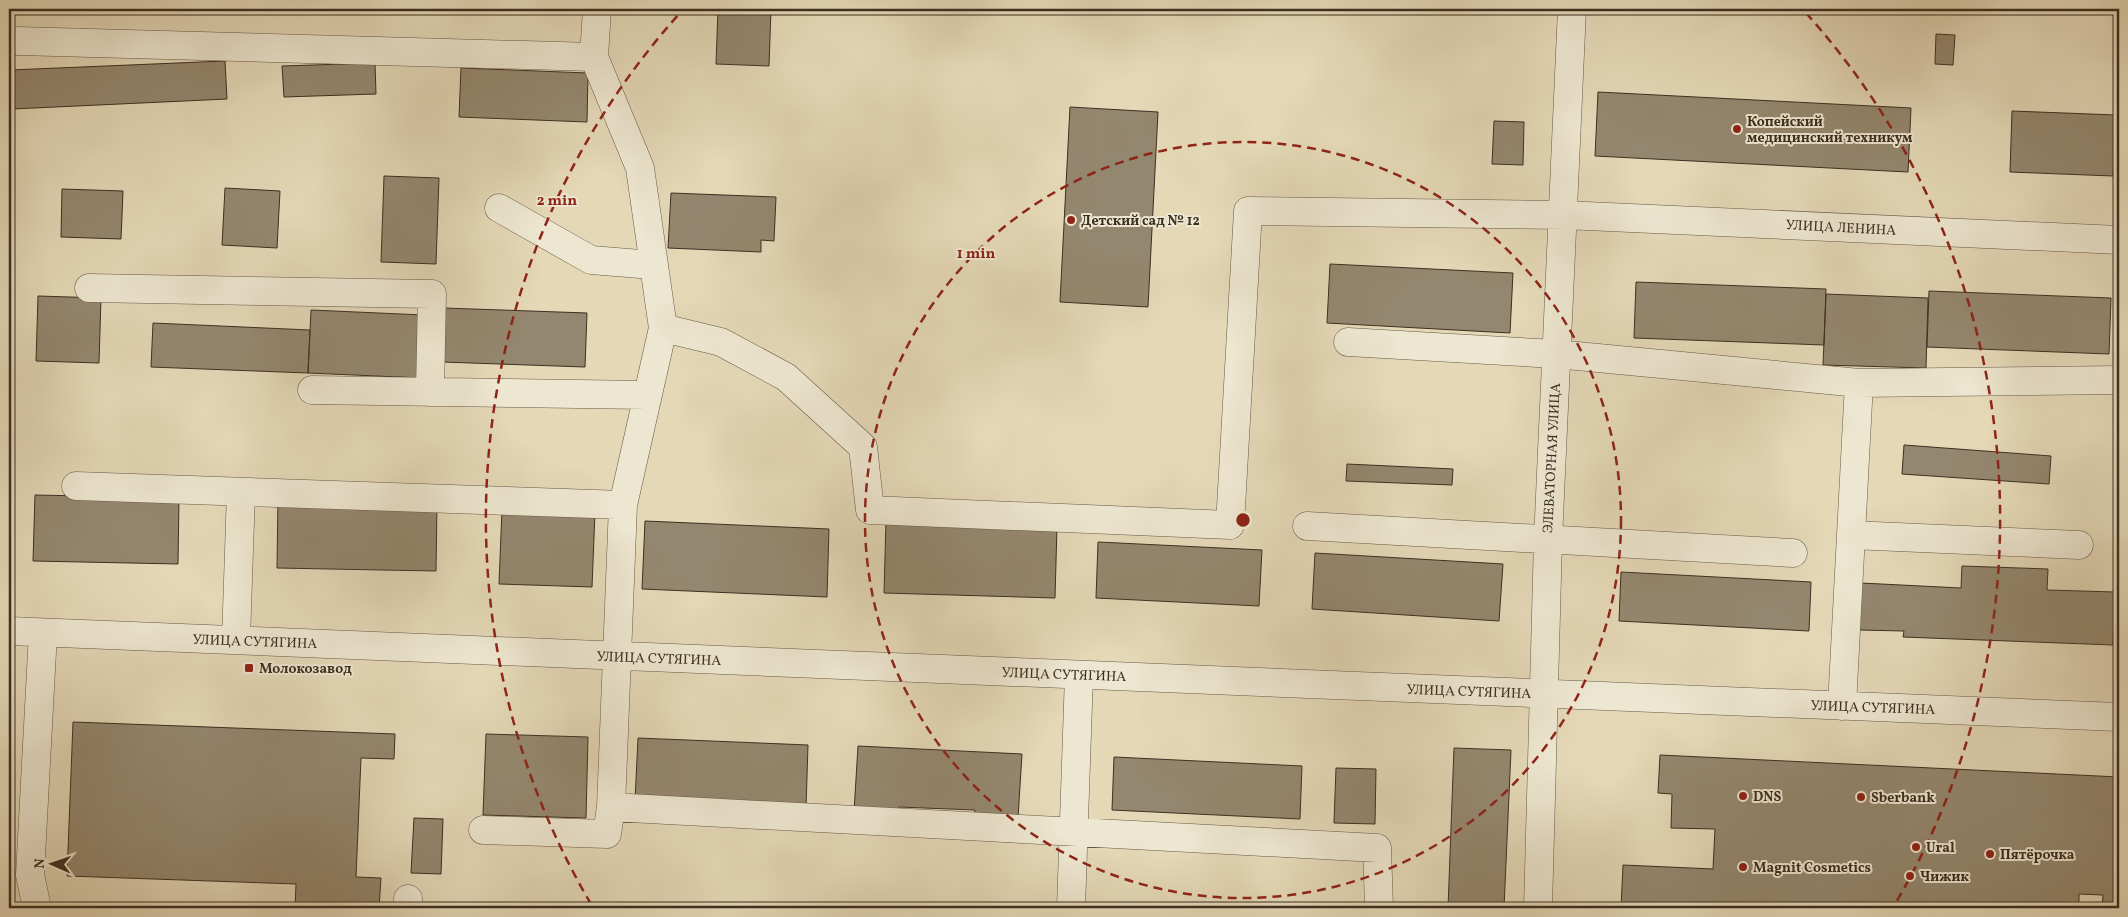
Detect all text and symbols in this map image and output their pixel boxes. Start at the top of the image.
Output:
place label: Копейский медицинский техникум [1747,113,1913,148]
marker: Копейский медицинский техникум [1731,123,1743,135]
text: 2 min [537,191,577,212]
place label: Детский сад № 12 [1081,212,1200,231]
marker: Детский сад № 12 [1065,214,1077,226]
street label: УЛИЦА ЛЕНИНА [1785,216,1897,241]
text: 1 min [957,244,995,265]
street label: ЭЛЕВАТОРНАЯ УЛИЦА [1539,382,1566,534]
centre of rings [1234,511,1252,529]
street label: УЛИЦА СУТЯГИНА [192,631,318,654]
street label: УЛИЦА СУТЯГИНА [596,648,722,671]
place label: Молокозавод [259,660,352,679]
marker: Молокозавод [243,662,255,674]
street label: УЛИЦА СУТЯГИНА [1001,664,1127,687]
street label: УЛИЦА СУТЯГИНА [1406,681,1532,704]
street label: УЛИЦА СУТЯГИНА [1810,697,1936,720]
place label: DNS [1753,788,1781,807]
place label: Sberbank [1871,789,1935,808]
marker: DNS [1737,790,1749,802]
marker: Sberbank [1855,791,1867,803]
place label: Ural [1926,839,1955,858]
north arrow [28,840,78,890]
marker: Ural [1910,841,1922,853]
place label: Пятёрочка [2000,846,2075,865]
marker: Пятёрочка [1984,848,1996,860]
text: N [31,858,50,869]
place label: Magnit Cosmetics [1753,859,1871,878]
marker: Magnit Cosmetics [1737,861,1749,873]
place label: Чижик [1920,868,1970,887]
marker: Чижик [1904,870,1916,882]

